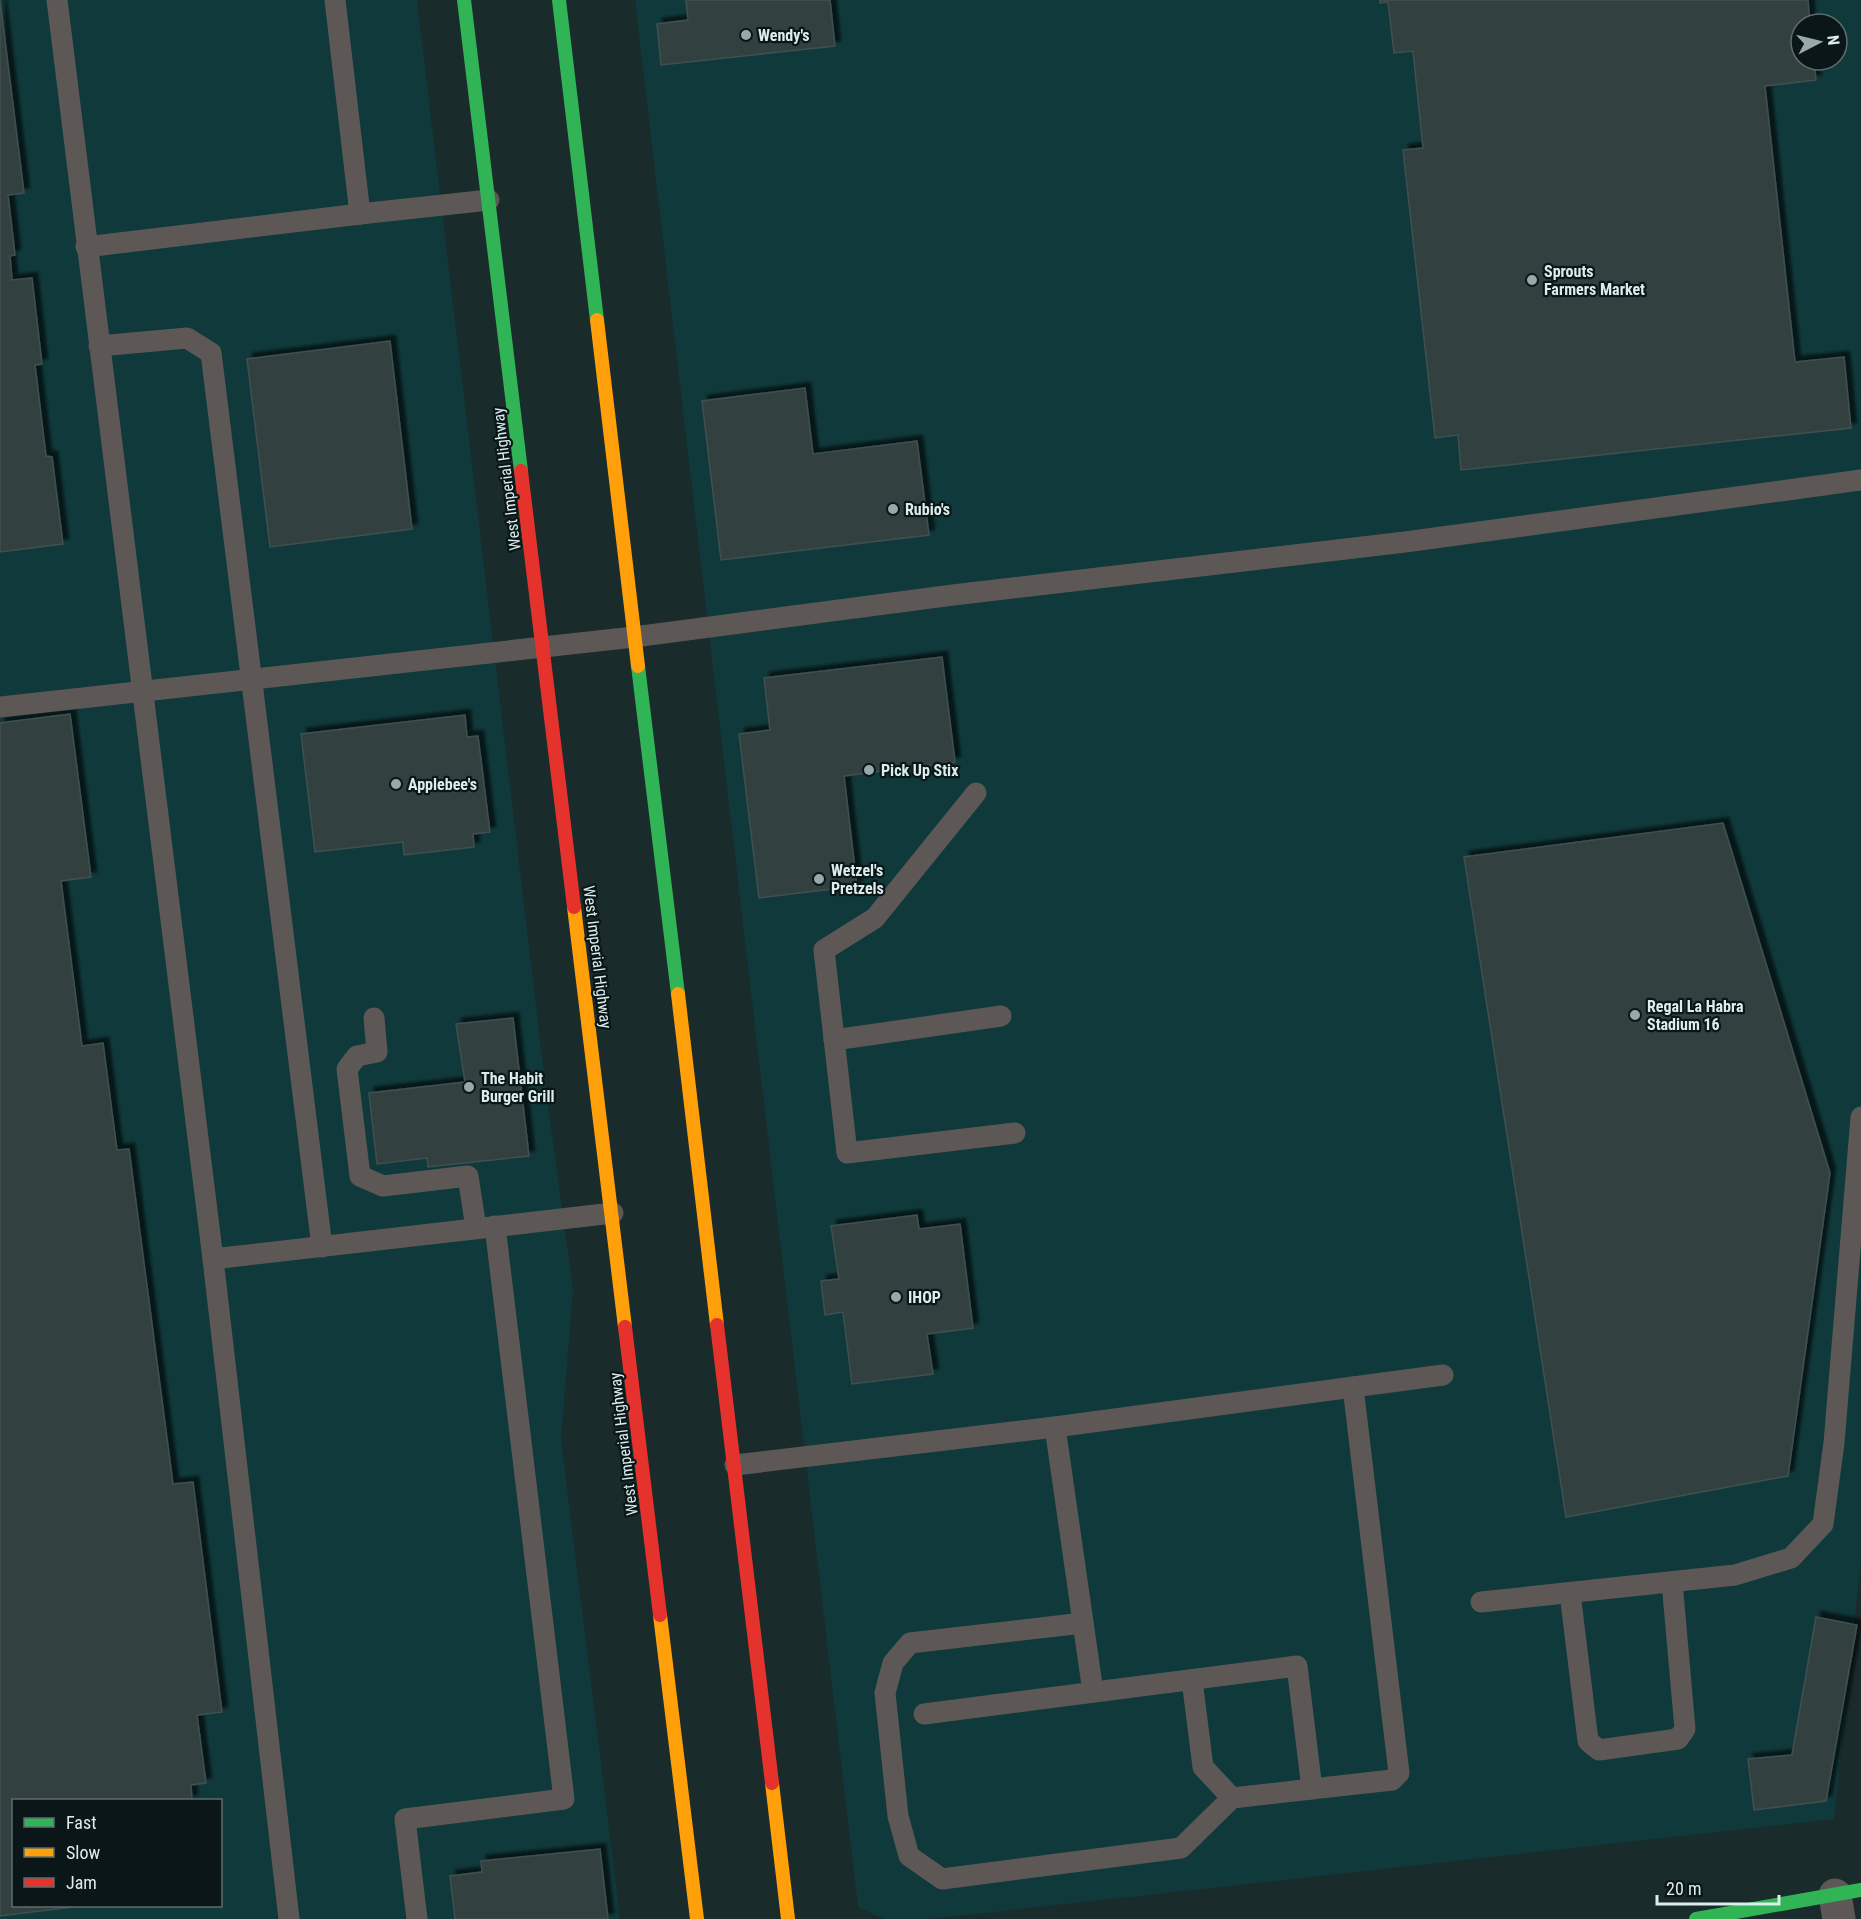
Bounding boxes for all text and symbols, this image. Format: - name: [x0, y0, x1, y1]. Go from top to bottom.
- north arrow: [1789, 12, 1849, 72]
- place label: Wendy's: [758, 26, 810, 45]
- marker: Wendy's: [739, 28, 753, 42]
- text: N: [1823, 34, 1843, 46]
- place label: Sprouts Farmers Market: [1544, 262, 1645, 299]
- marker: Sprouts Farmers Market: [1525, 273, 1539, 287]
- street label: West Imperial Highway: [488, 406, 525, 552]
- place label: Rubio's: [905, 500, 950, 519]
- marker: Rubio's: [886, 502, 900, 516]
- place label: Pick Up Stix: [881, 761, 959, 780]
- marker: Pick Up Stix: [862, 763, 876, 777]
- place label: Applebee's: [408, 775, 477, 794]
- marker: Applebee's: [389, 777, 403, 791]
- place label: Wetzel's Pretzels: [831, 861, 884, 898]
- marker: Wetzel's Pretzels: [812, 872, 826, 886]
- street label: West Imperial Highway: [579, 884, 616, 1030]
- place label: Regal La Habra Stadium 16: [1647, 997, 1744, 1034]
- marker: Regal La Habra Stadium 16: [1628, 1008, 1642, 1022]
- place label: The Habit Burger Grill: [481, 1069, 554, 1106]
- marker: The Habit Burger Grill: [462, 1080, 476, 1094]
- place label: IHOP: [908, 1288, 941, 1307]
- marker: IHOP: [889, 1290, 903, 1304]
- street label: West Imperial Highway: [605, 1371, 642, 1517]
- legend: [12, 1799, 222, 1907]
- text: Fast: [66, 1812, 97, 1833]
- text: Slow: [66, 1842, 101, 1863]
- scale bar: [1657, 1868, 1778, 1906]
- text: Jam: [66, 1872, 97, 1893]
- text: 20 m: [1666, 1878, 1701, 1899]

